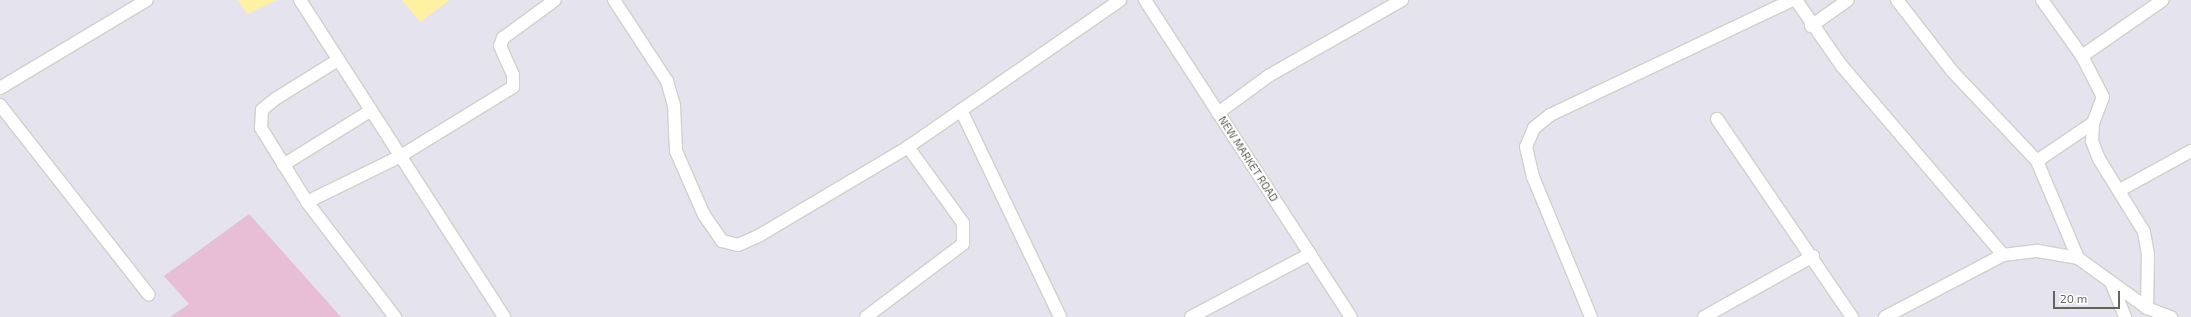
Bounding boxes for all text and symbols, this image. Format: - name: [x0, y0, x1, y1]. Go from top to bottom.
- street label: NEW MARKET ROAD: [1215, 114, 1281, 204]
- scale bar: [2055, 283, 2122, 309]
- text: 20 m: [2060, 291, 2087, 305]

